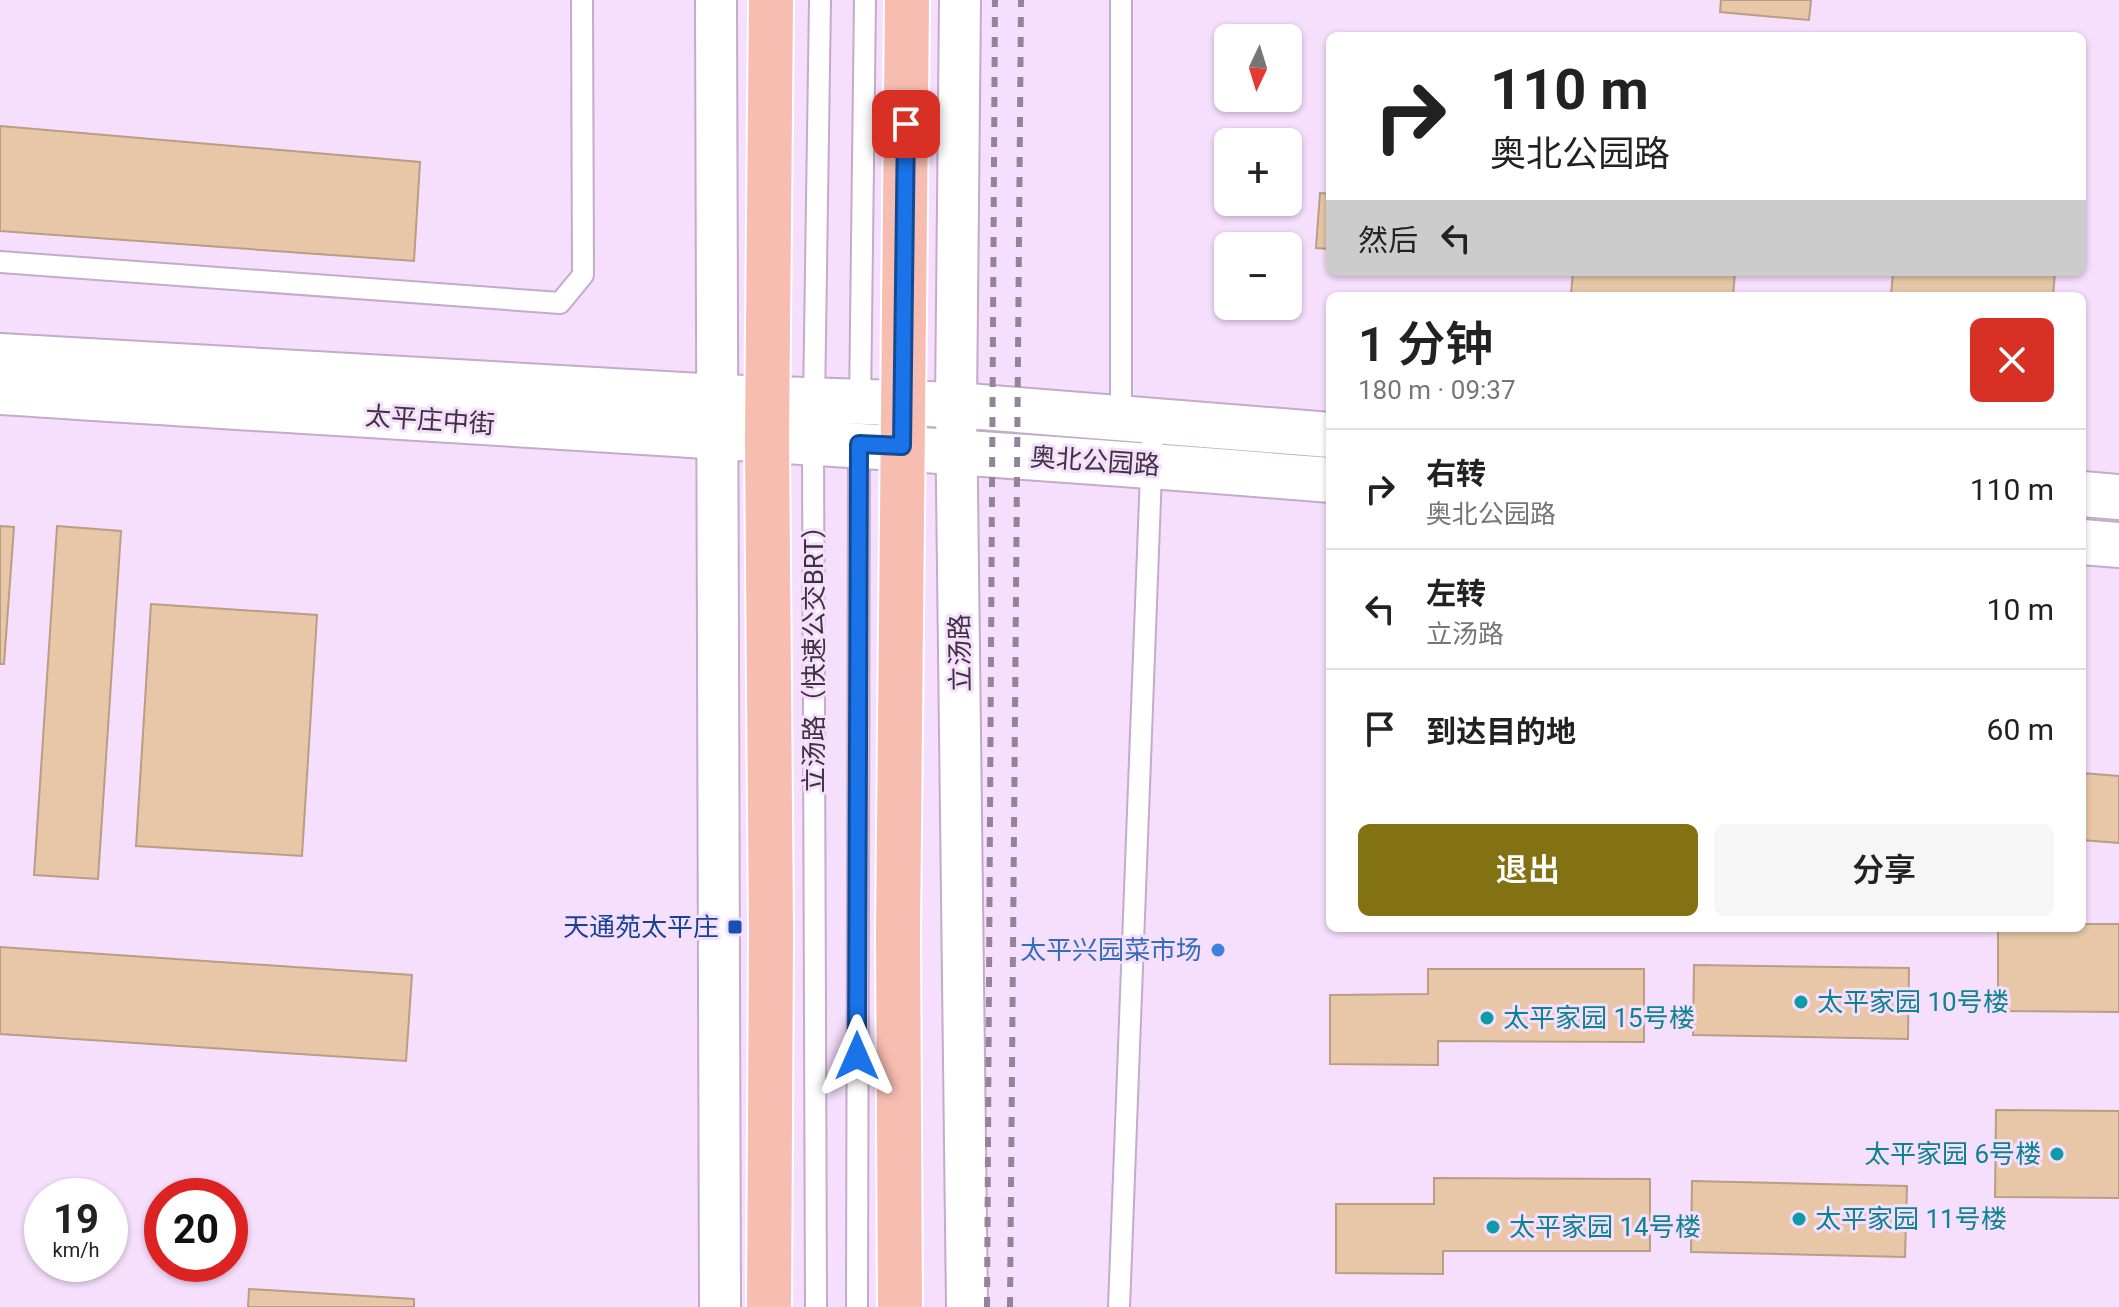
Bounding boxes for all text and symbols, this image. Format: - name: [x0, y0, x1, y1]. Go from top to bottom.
- north arrow: [1214, 24, 1302, 112]
- map controls: [1214, 24, 1302, 320]
- text: 110 m: [1490, 57, 1649, 123]
- icon: right: [1358, 64, 1462, 168]
- pin: [872, 90, 940, 158]
- icon: arrive: [884, 102, 928, 146]
- button: +: [1214, 128, 1302, 216]
- text: 奥北公园路: [1490, 133, 1670, 175]
- icon: left: [1434, 216, 1478, 260]
- text: 然后: [1358, 223, 1418, 258]
- button: −: [1214, 232, 1302, 320]
- text: 1 分钟: [1358, 316, 1493, 373]
- button: close: [1970, 318, 2054, 402]
- text: 180 m · 09:37: [1358, 375, 1516, 405]
- street label: 太平庄中街: [364, 401, 496, 439]
- street label: 奥北公园路: [1029, 442, 1161, 480]
- text: 右转: [1426, 456, 1486, 491]
- icon: right: [1358, 467, 1402, 511]
- text: 110 m: [1970, 472, 2054, 507]
- text: 奥北公园路: [1426, 499, 1556, 529]
- street label: 立汤路（快速公交BRT）: [799, 513, 829, 793]
- text: 左转: [1426, 576, 1486, 611]
- icon: left: [1358, 587, 1402, 631]
- text: 10 m: [1987, 592, 2054, 627]
- street label: 立汤路: [944, 614, 976, 692]
- text: 立汤路: [1426, 619, 1504, 649]
- icon: arrive: [1358, 707, 1402, 751]
- text: 60 m: [1987, 712, 2054, 747]
- text: 到达目的地: [1426, 714, 1576, 749]
- button: 退出: [1358, 824, 1698, 916]
- button: 分享: [1714, 824, 2054, 916]
- place label: 天通苑太平庄: [563, 912, 719, 942]
- marker: 天通苑太平庄: [726, 918, 744, 936]
- place label: 太平兴园菜市场: [1020, 935, 1202, 965]
- marker: 太平兴园菜市场: [1209, 941, 1227, 959]
- place label: 太平家园 10号楼: [1817, 987, 2009, 1017]
- marker: 太平家园 10号楼: [1792, 993, 1810, 1011]
- place label: 太平家园 15号楼: [1503, 1003, 1695, 1033]
- marker: 太平家园 15号楼: [1478, 1009, 1496, 1027]
- position arrow: [815, 1014, 899, 1098]
- place label: 太平家园 6号楼: [1864, 1139, 2041, 1169]
- marker: 太平家园 6号楼: [2048, 1145, 2066, 1163]
- speed limit sign: 20: [144, 1178, 248, 1282]
- text: 19: [53, 1196, 99, 1243]
- place label: 太平家园 11号楼: [1815, 1204, 2007, 1234]
- marker: 太平家园 11号楼: [1790, 1210, 1808, 1228]
- place label: 太平家园 14号楼: [1509, 1212, 1701, 1242]
- marker: 太平家园 14号楼: [1484, 1218, 1502, 1236]
- text: km/h: [53, 1238, 99, 1262]

